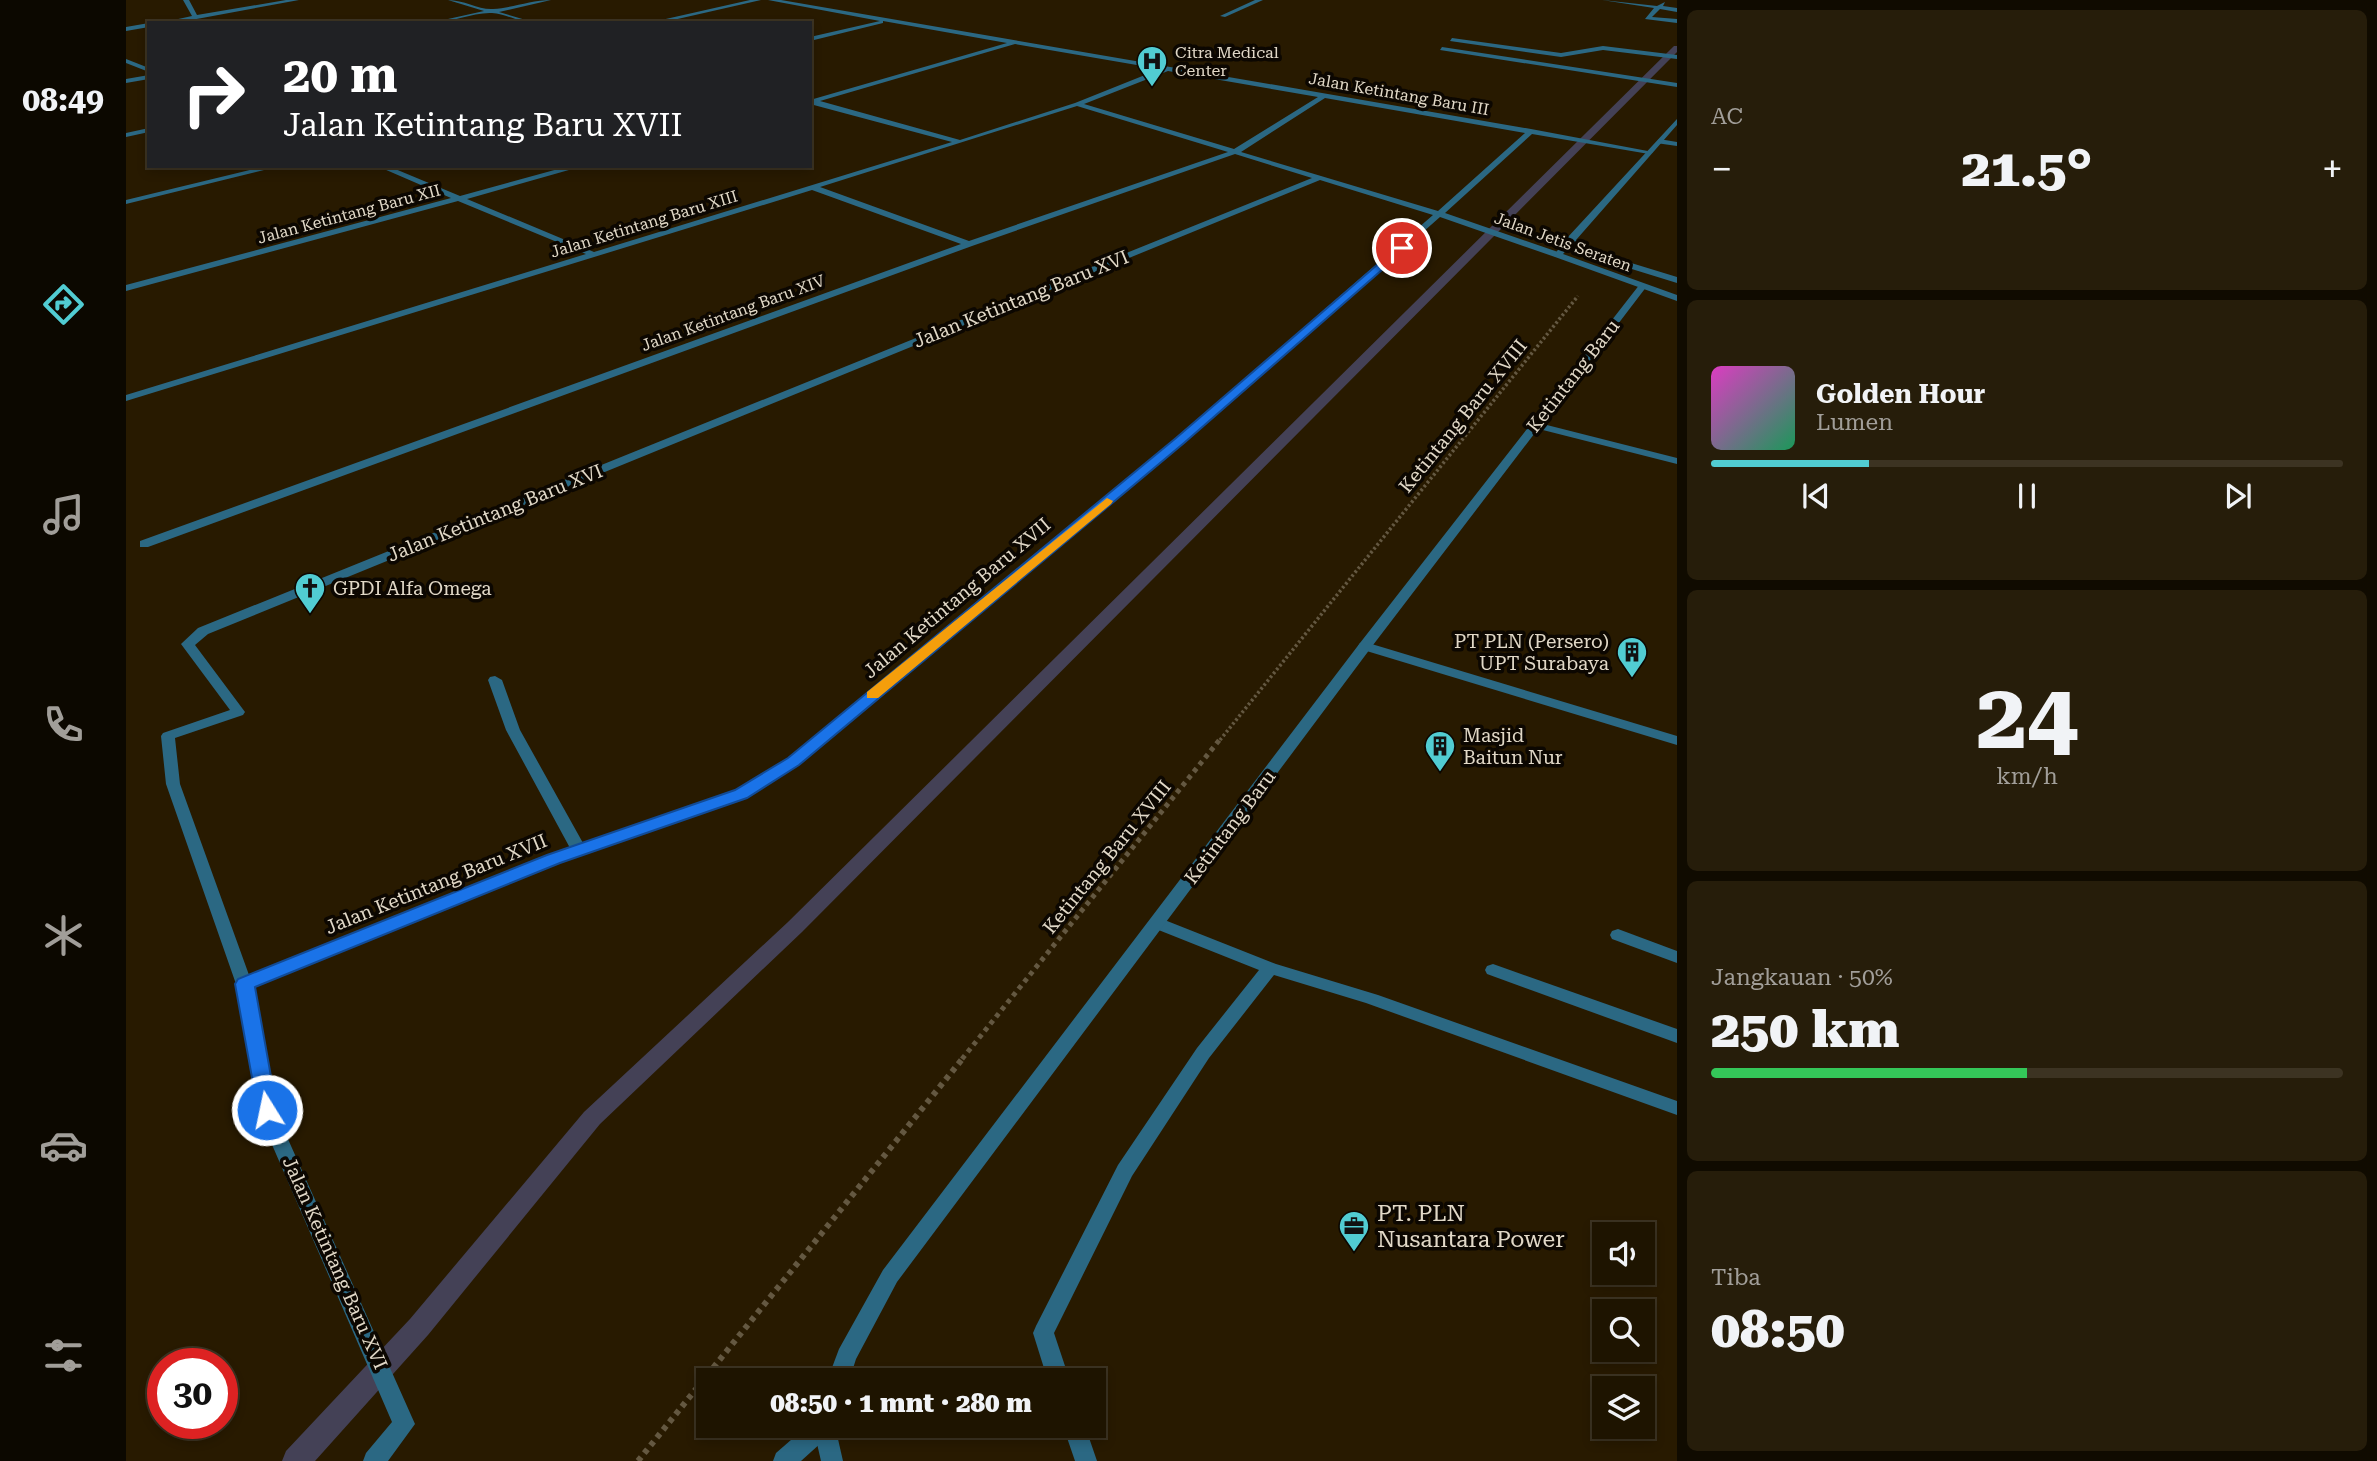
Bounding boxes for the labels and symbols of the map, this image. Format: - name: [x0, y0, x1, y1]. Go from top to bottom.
- place label: Citra Medical Center: [1175, 43, 1279, 80]
- hospital icon: Citra Medical Center: [1135, 44, 1169, 88]
- street label: Jalan Ketintang Baru III: [1307, 69, 1491, 119]
- street label: Jalan Ketintang Baru XII: [255, 180, 443, 248]
- street label: Jalan Ketintang Baru XIII: [548, 186, 740, 262]
- street label: Jalan Jetis Seraten: [1492, 208, 1634, 276]
- pin: [1372, 218, 1432, 278]
- street label: Jalan Ketintang Baru XVI: [910, 245, 1132, 353]
- street label: Jalan Ketintang Baru XIV: [639, 271, 828, 355]
- street label: Ketintang Baru: [1522, 315, 1624, 437]
- street label: Ketintang Baru XVIII: [1394, 335, 1532, 497]
- street label: Jalan Ketintang Baru XVI: [384, 459, 606, 567]
- street label: Jalan Ketintang Baru XVII: [859, 513, 1055, 683]
- church icon: GPDI Alfa Omega: [293, 571, 327, 615]
- place label: GPDI Alfa Omega: [333, 577, 492, 600]
- place label: PT PLN (Persero) UPT Surabaya: [1454, 630, 1610, 675]
- building icon: PT PLN (Persero) UPT Surabaya: [1615, 635, 1649, 679]
- place label: Masjid Baitun Nur: [1463, 724, 1563, 769]
- building icon: Masjid Baitun Nur: [1423, 729, 1457, 773]
- street label: Ketintang Baru: [1180, 765, 1280, 889]
- street label: Ketintang Baru XVIII: [1038, 776, 1176, 938]
- street label: Jalan Ketintang Baru XVII: [322, 829, 550, 939]
- position arrow: [230, 1073, 304, 1147]
- street label: Jalan Ketintang Baru XVI: [278, 1153, 392, 1373]
- place label: PT. PLN Nusantara Power: [1377, 1200, 1565, 1253]
- office icon: PT. PLN Nusantara Power: [1337, 1209, 1371, 1253]
- speed limit sign: 30: [147, 1348, 238, 1439]

